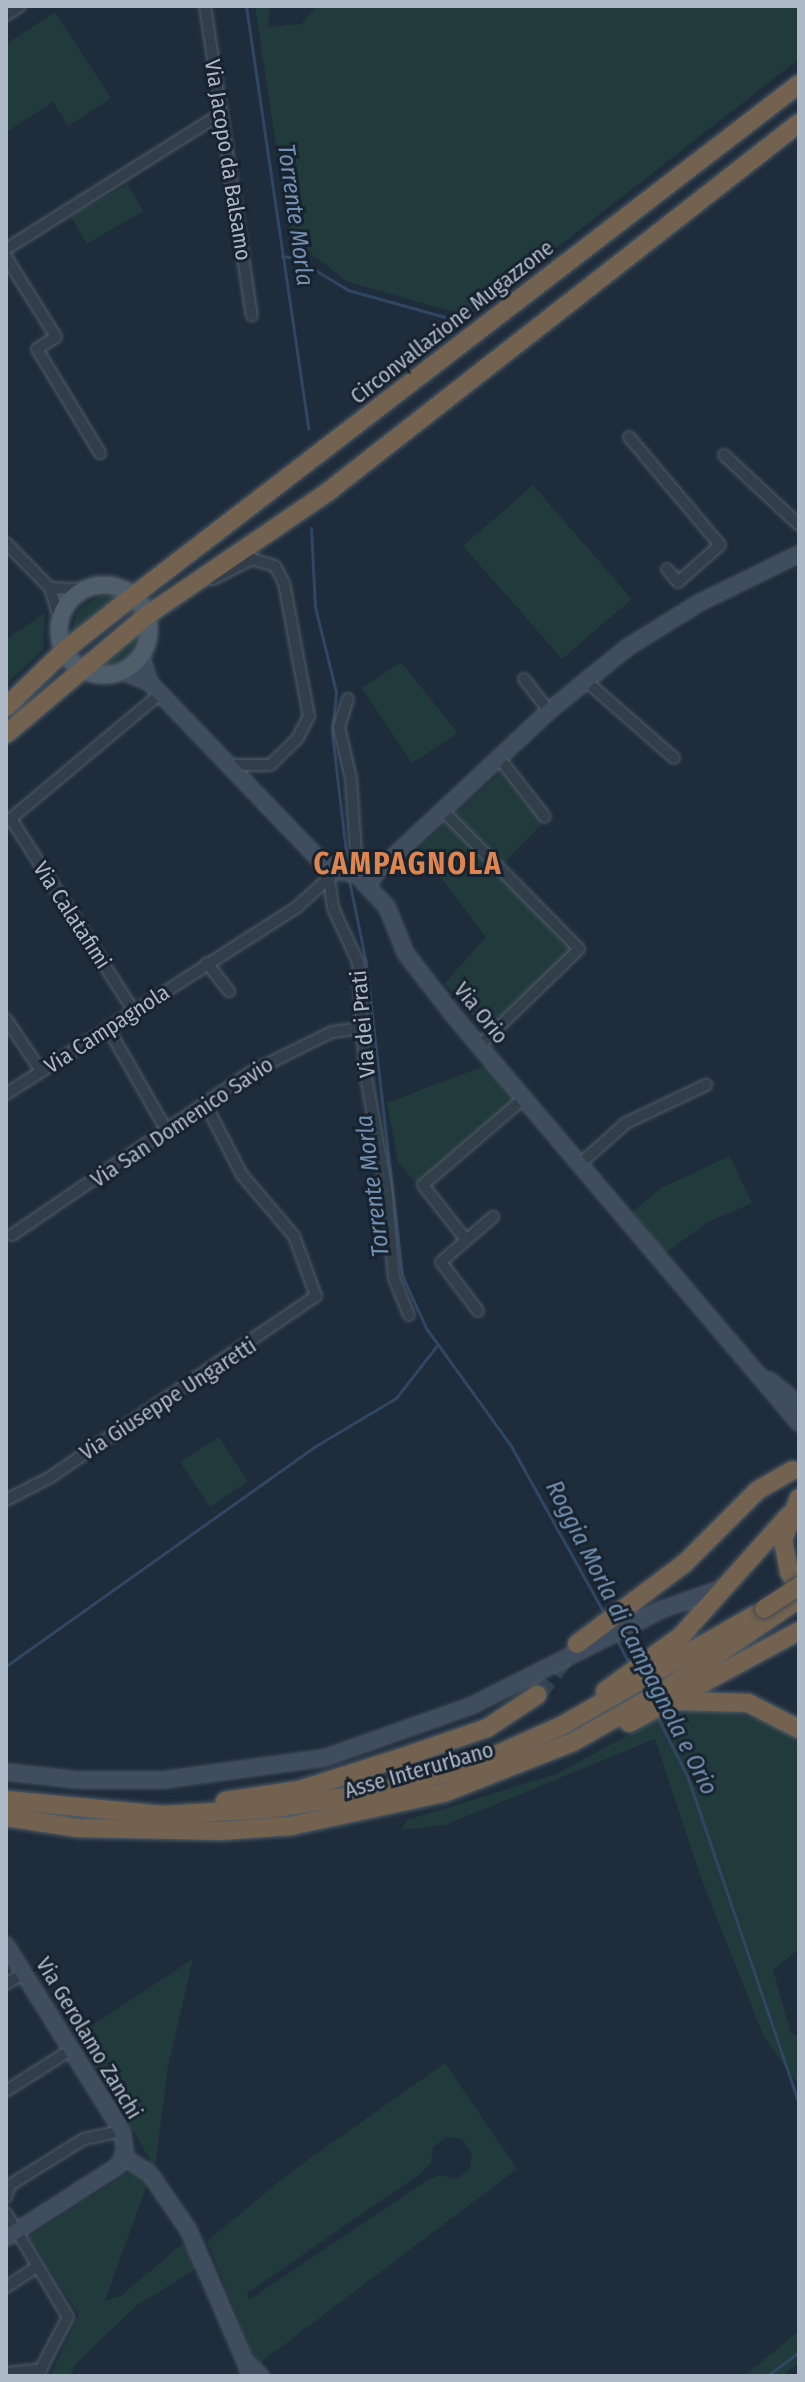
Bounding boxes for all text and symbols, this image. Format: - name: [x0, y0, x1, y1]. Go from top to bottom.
- street label: Via Jacopo da Balsamo: [199, 58, 257, 262]
- water label: Torrente Morla: [271, 142, 319, 288]
- street label: Circonvallazione Mugazzone: [345, 234, 559, 410]
- district label: CAMPAGNOLA: [314, 846, 502, 882]
- street label: Via Calatafimi: [28, 856, 116, 974]
- street label: Via dei Prati: [345, 969, 381, 1079]
- street label: Via Orio: [448, 977, 514, 1049]
- street label: Via Campagnola: [40, 979, 174, 1079]
- street label: Via San Domenico Savio: [86, 1051, 278, 1193]
- water label: Torrente Morla: [350, 1113, 396, 1259]
- street label: Via Giuseppe Ungaretti: [75, 1332, 261, 1466]
- water label: Roggia Morla di Campagnola e Orio: [539, 1476, 723, 1800]
- street label: Asse Interurbano: [342, 1736, 496, 1804]
- street label: Via Gerolamo Zanchi: [30, 1952, 148, 2124]

